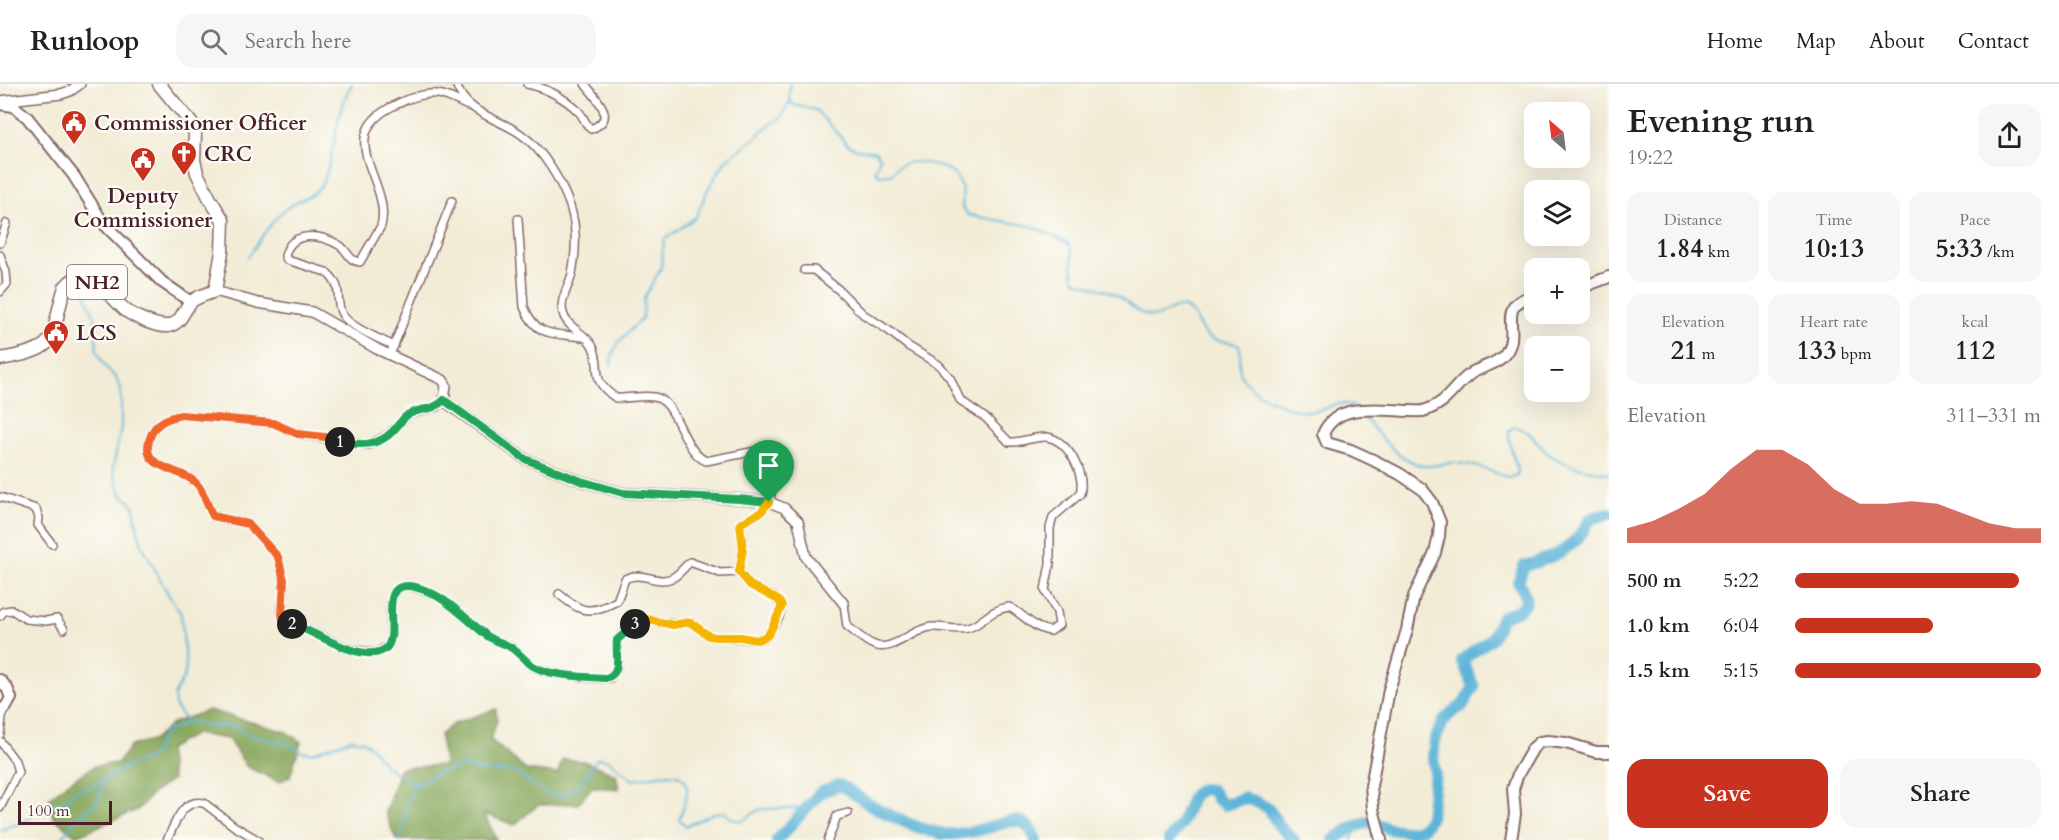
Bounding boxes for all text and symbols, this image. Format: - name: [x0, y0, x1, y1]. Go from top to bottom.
- search box: [176, 14, 596, 68]
- text: Runloop: [30, 22, 140, 60]
- icon: search: [197, 25, 230, 58]
- text: Search here: [245, 26, 351, 56]
- text: Home: [1707, 27, 1763, 56]
- text: Map: [1796, 27, 1836, 56]
- text: About: [1869, 27, 1925, 56]
- text: Contact: [1958, 27, 2029, 56]
- text: Evening run: [1627, 99, 1815, 144]
- north arrow: [1524, 102, 1590, 168]
- map controls: [1524, 102, 1590, 402]
- button: share: [1978, 104, 2041, 167]
- public building icon: Commissioner Officer: [59, 108, 89, 146]
- place label: Commissioner Officer: [94, 109, 307, 138]
- church icon: CRC: [169, 139, 199, 177]
- place label: CRC: [204, 140, 252, 169]
- text: 19:22: [1627, 144, 1673, 171]
- public building icon: Deputy Commissioner: [128, 145, 158, 183]
- button: layers: [1524, 180, 1590, 246]
- place label: Deputy Commissioner: [74, 182, 213, 235]
- text: Distance: [1664, 209, 1722, 231]
- text: Time: [1815, 209, 1853, 231]
- text: Pace: [1960, 209, 1990, 231]
- text: 1.84: [1656, 231, 1704, 266]
- text: 10:13: [1804, 231, 1864, 266]
- text: 5:33: [1935, 231, 1983, 266]
- text: km: [1704, 241, 1730, 263]
- text: /km: [1983, 241, 2015, 263]
- button: +: [1524, 258, 1590, 324]
- road number: NH2: [67, 265, 127, 299]
- text: Elevation: [1661, 311, 1725, 333]
- text: Heart rate: [1800, 311, 1868, 333]
- text: kcal: [1962, 311, 1988, 333]
- public building icon: LCS: [41, 318, 71, 356]
- place label: LCS: [76, 319, 117, 348]
- text: 21: [1671, 333, 1697, 368]
- text: 133: [1797, 333, 1837, 368]
- text: 112: [1955, 333, 1995, 368]
- button: −: [1524, 336, 1590, 402]
- text: m: [1697, 343, 1715, 365]
- text: bpm: [1837, 343, 1871, 365]
- text: Elevation: [1627, 402, 1706, 429]
- text: 311–331 m: [1946, 402, 2041, 429]
- pin: 1: [325, 427, 355, 457]
- text: 1: [336, 431, 344, 453]
- pin: [743, 440, 794, 502]
- icon: arrive: [752, 449, 785, 482]
- text: 500 m: [1627, 567, 1682, 594]
- text: 5:22: [1723, 567, 1759, 594]
- pin: 2: [277, 609, 307, 639]
- pin: 3: [620, 609, 650, 639]
- text: 1.0 km: [1627, 612, 1690, 639]
- text: 6:04: [1723, 612, 1759, 639]
- text: 2: [288, 613, 296, 635]
- text: 3: [631, 613, 639, 635]
- text: 1.5 km: [1627, 657, 1690, 684]
- text: 5:15: [1723, 657, 1759, 684]
- button: Save: [1627, 759, 1828, 828]
- button: Share: [1840, 759, 2041, 828]
- scale bar: [18, 798, 112, 826]
- text: 100 m: [27, 800, 69, 822]

